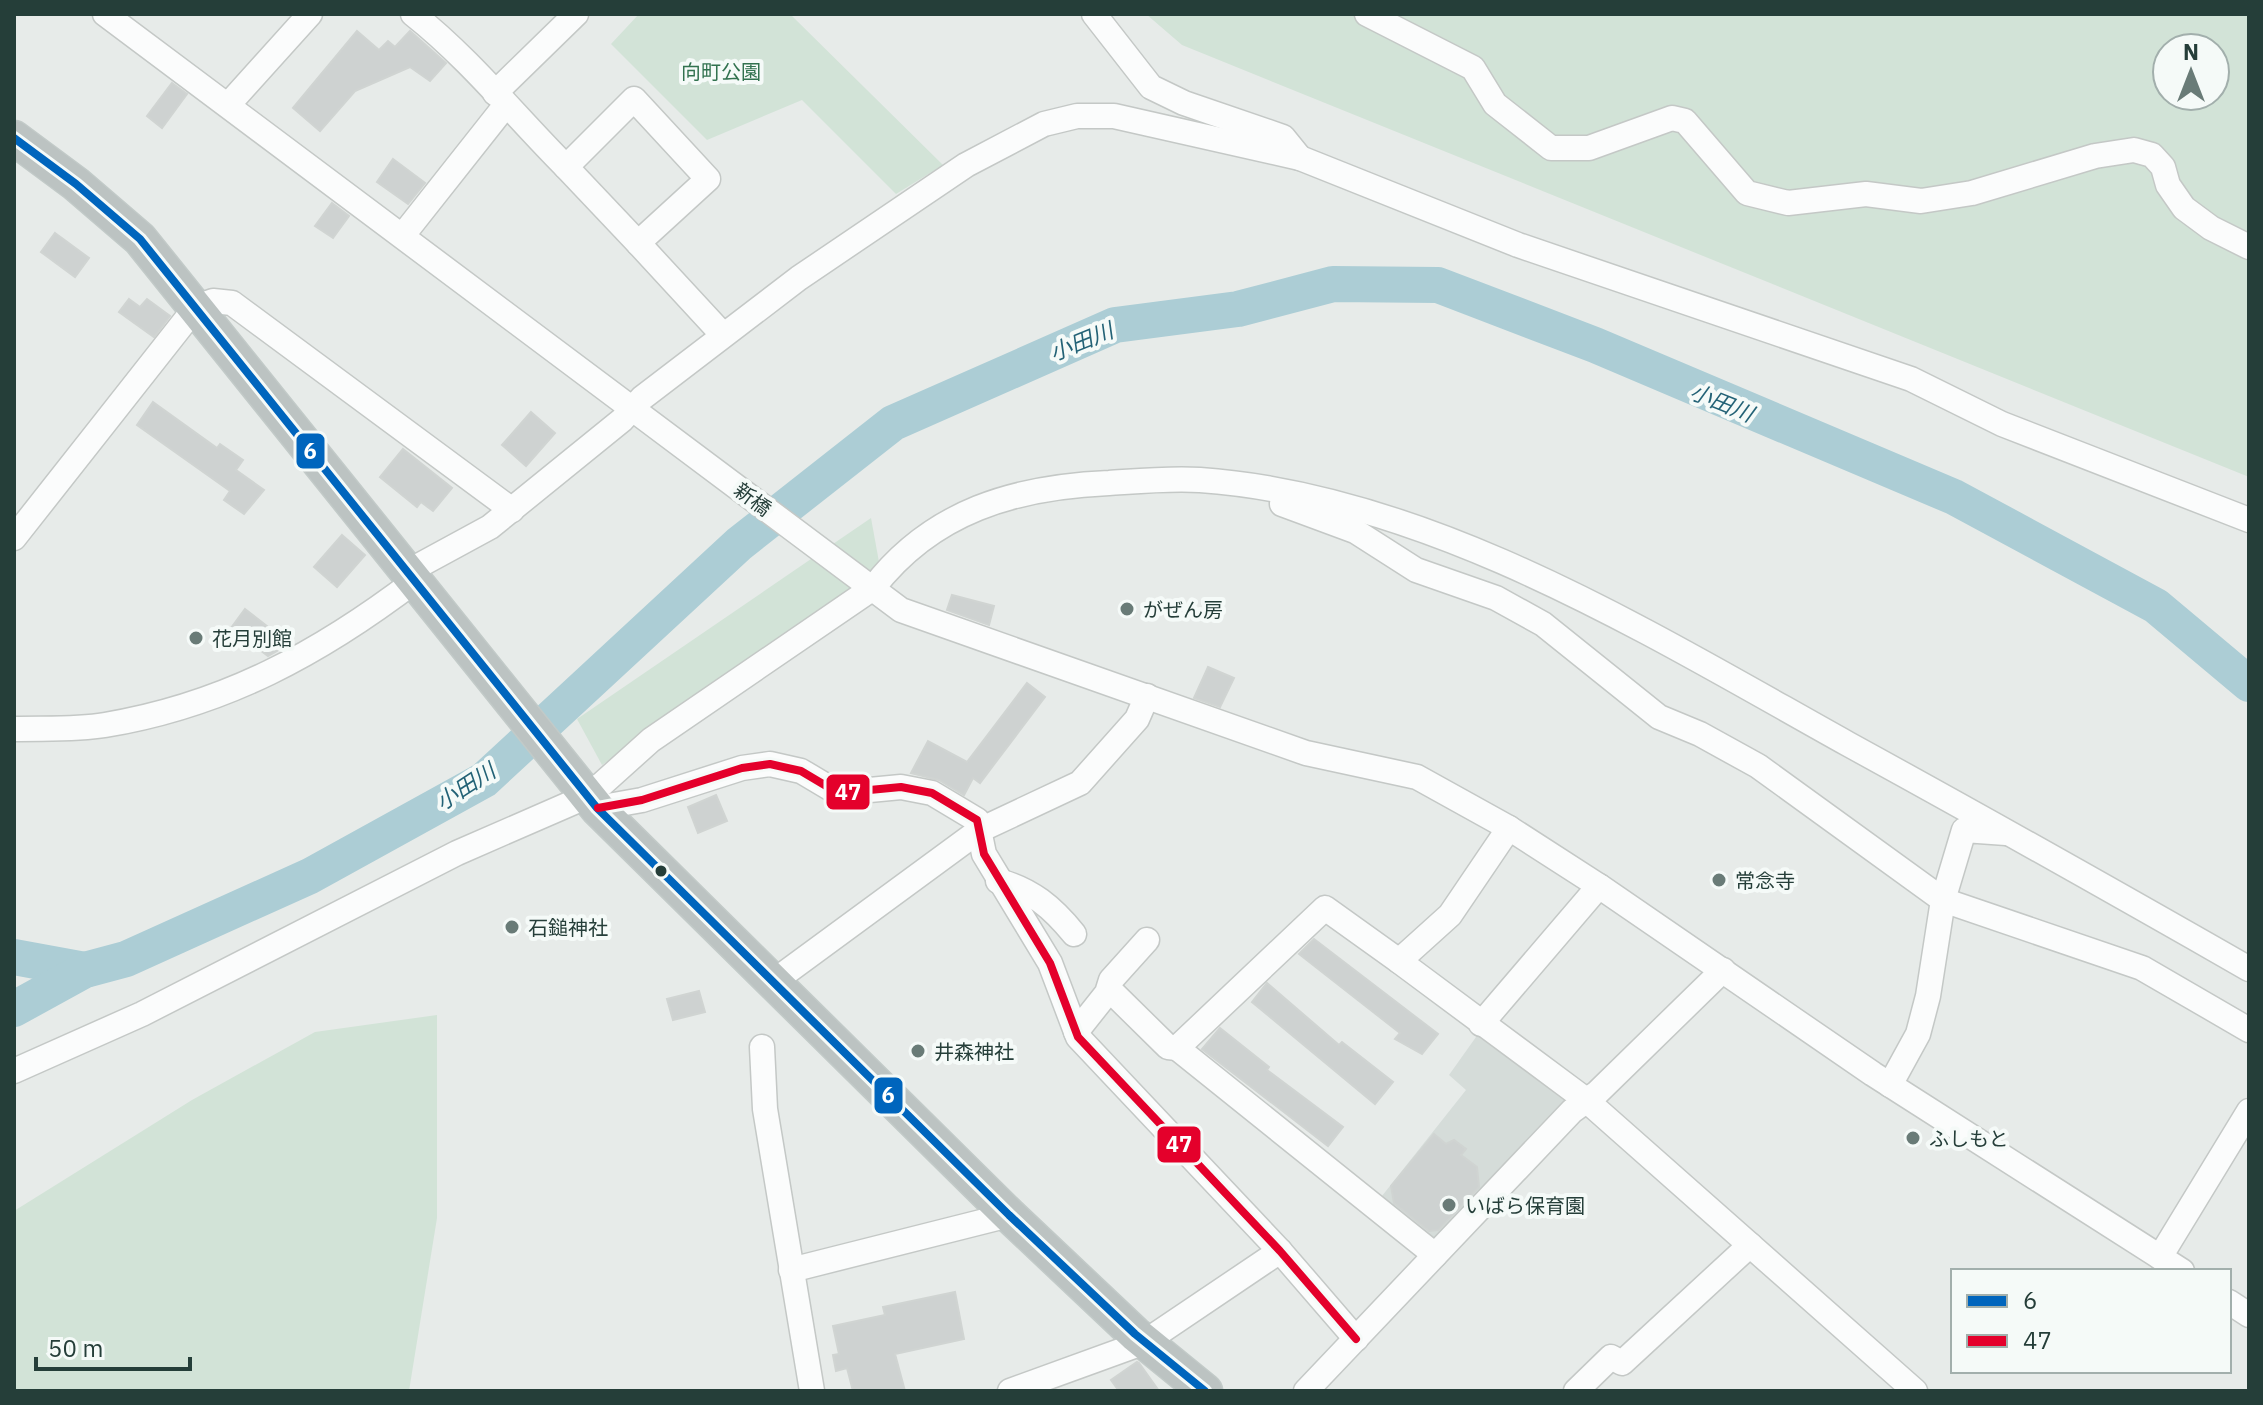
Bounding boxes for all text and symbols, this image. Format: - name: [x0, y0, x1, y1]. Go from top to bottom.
- north arrow: [2151, 32, 2231, 112]
- text: N: [2183, 37, 2199, 66]
- park label: 向町公園: [681, 58, 761, 85]
- water label: 小田川: [1045, 314, 1119, 367]
- water label: 小田川: [1686, 376, 1760, 429]
- line badge: 6: [295, 432, 326, 470]
- text: 6: [303, 436, 317, 465]
- street label: 新橋: [729, 476, 777, 522]
- place label: がぜん房: [1143, 596, 1223, 623]
- marker: がぜん房: [1118, 600, 1136, 618]
- place label: 花月別館: [212, 625, 292, 652]
- marker: 花月別館: [187, 629, 205, 647]
- water label: 小田川: [429, 755, 502, 816]
- line badge: 47: [825, 773, 871, 811]
- text: 47: [835, 777, 861, 806]
- unlabelled marker: [653, 863, 669, 879]
- place label: 常念寺: [1735, 867, 1795, 894]
- marker: 常念寺: [1710, 871, 1728, 889]
- place label: 石鎚神社: [528, 914, 608, 941]
- marker: 石鎚神社: [503, 918, 521, 936]
- place label: 井森神社: [934, 1038, 1014, 1065]
- marker: 井森神社: [909, 1042, 927, 1060]
- line badge: 6: [873, 1076, 904, 1115]
- text: 6: [881, 1080, 895, 1109]
- line badge: 47: [1156, 1125, 1202, 1164]
- place label: ふしもと: [1929, 1125, 2009, 1152]
- text: 47: [1166, 1129, 1192, 1158]
- marker: ふしもと: [1904, 1129, 1922, 1147]
- place label: いばら保育園: [1465, 1192, 1585, 1219]
- marker: いばら保育園: [1440, 1196, 1458, 1214]
- legend: [1951, 1269, 2231, 1373]
- text: 6: [2023, 1284, 2037, 1316]
- scale bar: [36, 1321, 190, 1371]
- text: 47: [2023, 1324, 2052, 1356]
- text: 50 m: [48, 1332, 103, 1364]

